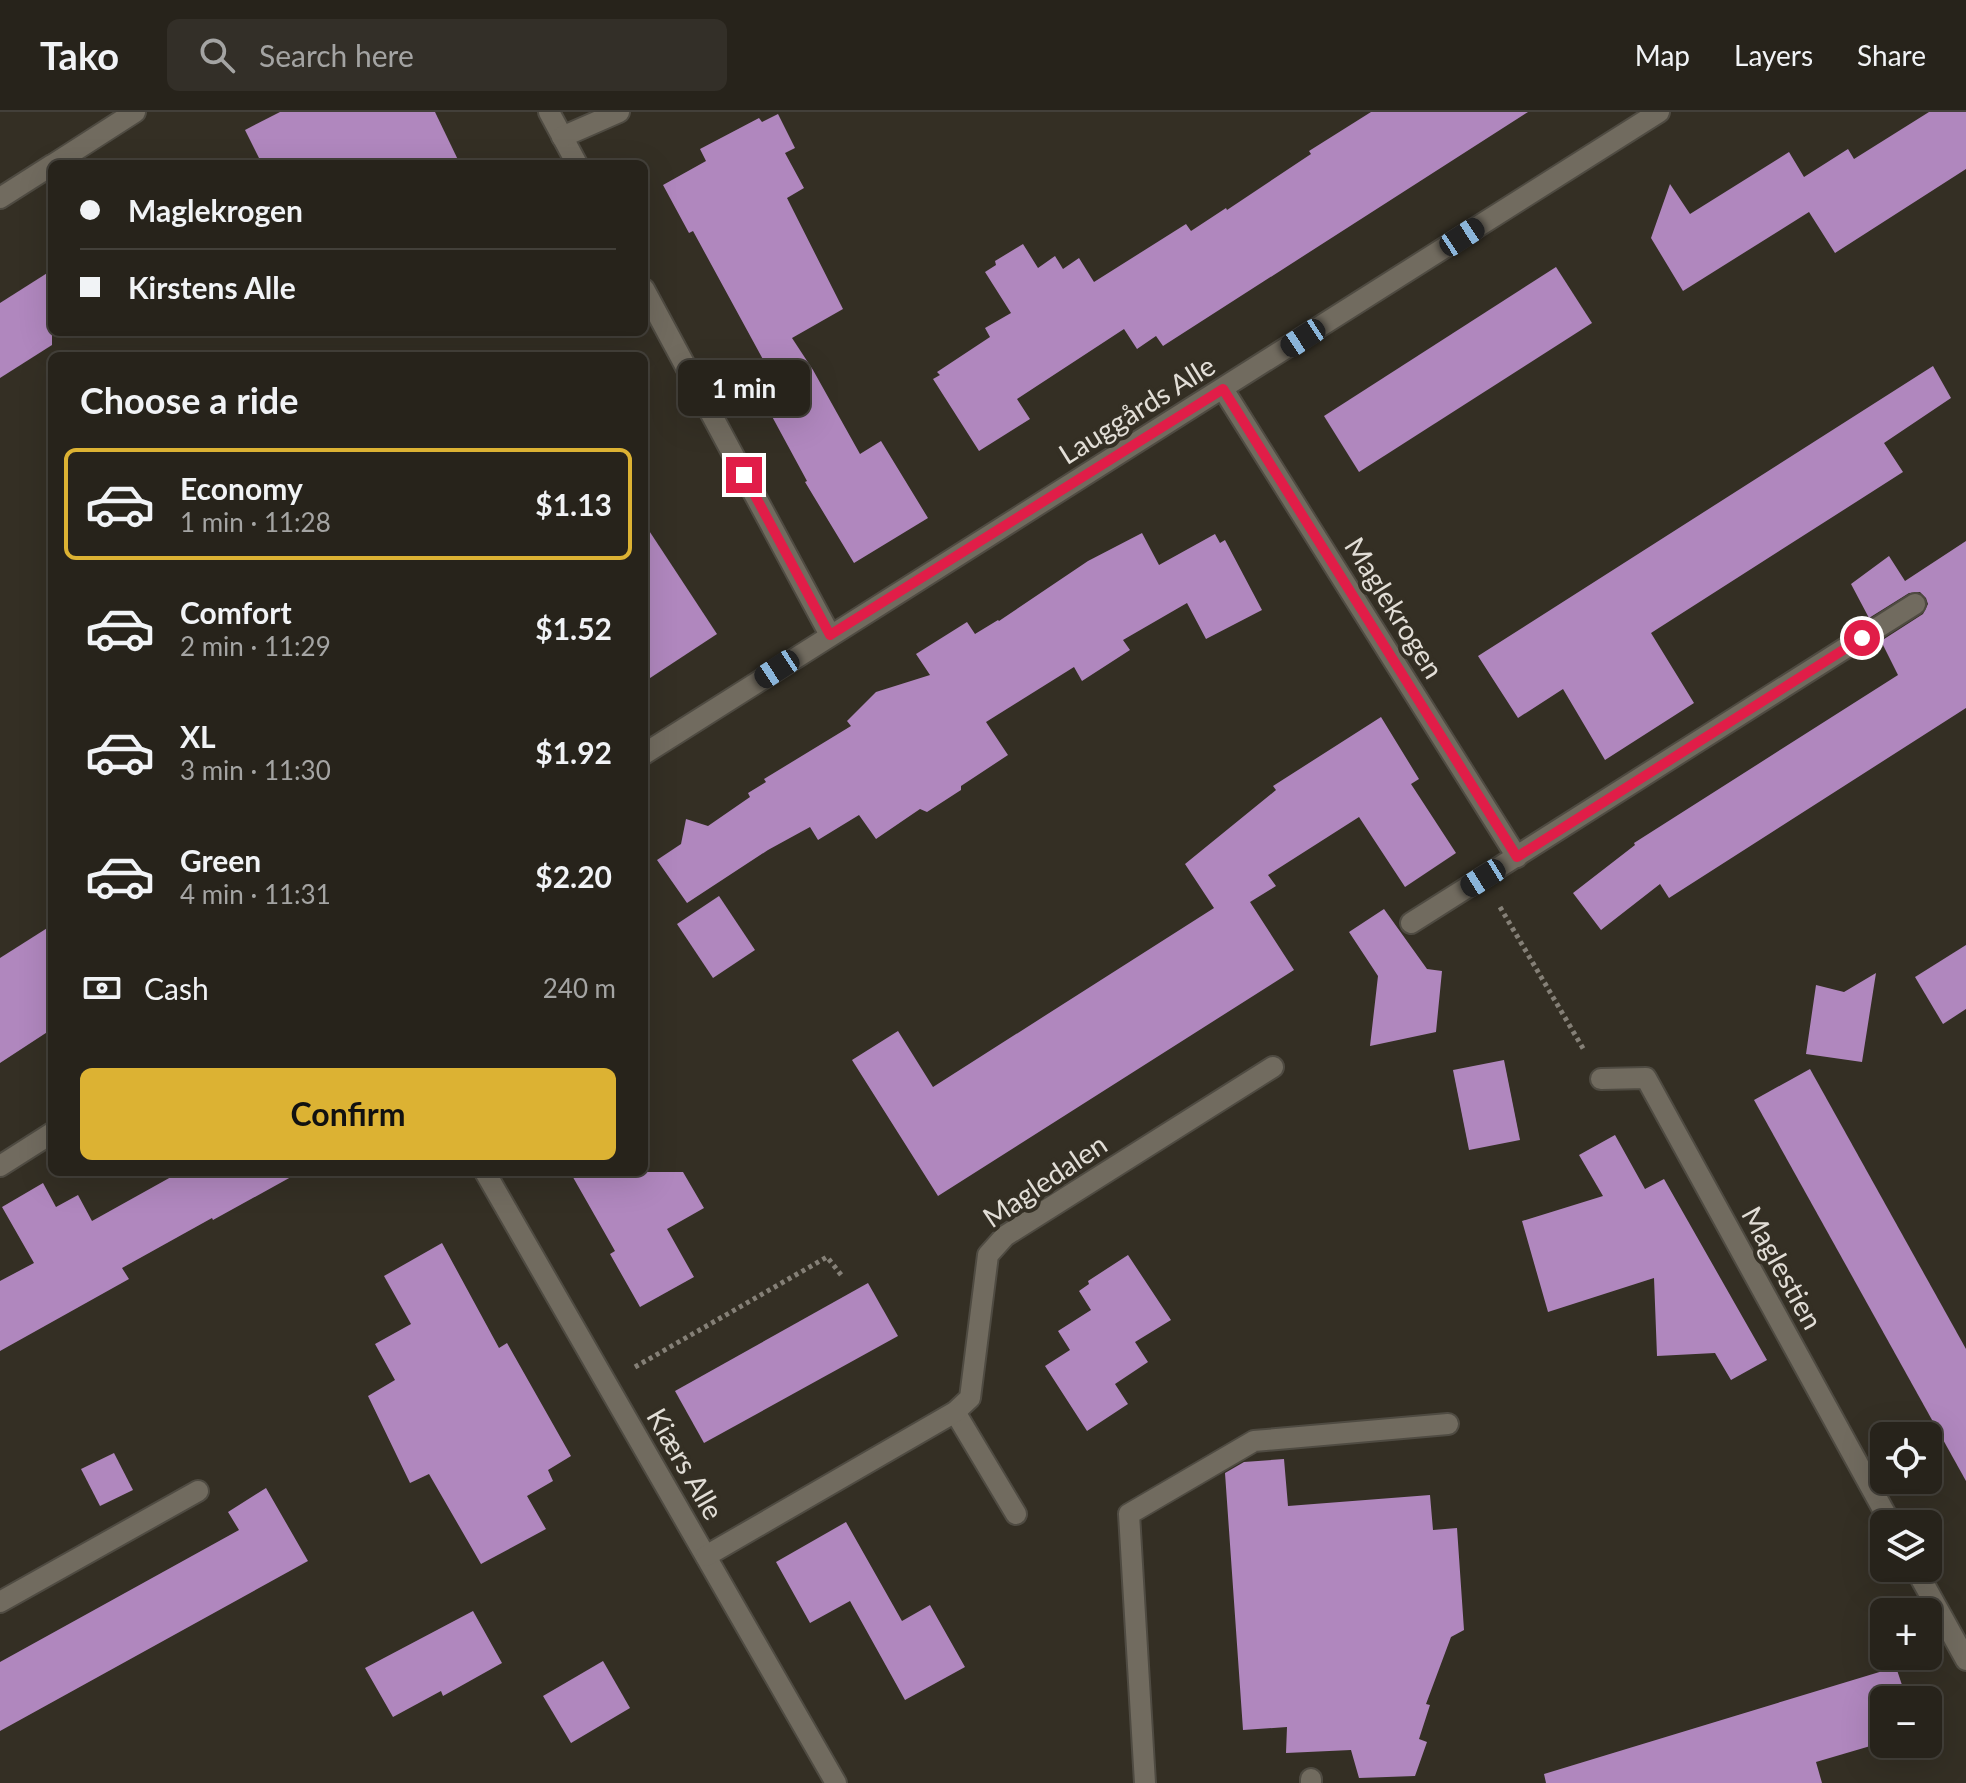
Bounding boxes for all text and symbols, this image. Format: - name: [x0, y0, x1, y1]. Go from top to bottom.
- search box: [167, 19, 727, 91]
- text: Tako: [40, 32, 119, 78]
- icon: search: [195, 33, 239, 77]
- text: Search here: [259, 37, 414, 73]
- text: Map: [1635, 38, 1690, 72]
- text: Layers: [1734, 38, 1813, 72]
- text: Share: [1857, 38, 1926, 72]
- text: Maglekrogen: [128, 192, 303, 228]
- car: [1435, 214, 1489, 260]
- text: Kirstens Alle: [128, 269, 296, 305]
- car: [1276, 315, 1330, 361]
- street label: Lauggårds Alle: [1052, 348, 1221, 471]
- callout: 1 min: [678, 359, 810, 415]
- text: 1 min: [712, 372, 776, 404]
- text: Choose a ride: [80, 378, 299, 422]
- route end: [726, 457, 762, 493]
- icon: car: [84, 468, 156, 540]
- text: Economy: [180, 470, 303, 506]
- text: $1.13: [535, 486, 612, 522]
- text: 1 min · 11:28: [180, 506, 331, 538]
- street label: Maglekrogen: [1338, 531, 1452, 684]
- icon: car: [84, 592, 156, 664]
- text: Comfort: [180, 594, 292, 630]
- text: $1.52: [535, 610, 612, 646]
- route start: [1844, 620, 1880, 656]
- text: 2 min · 11:29: [180, 630, 331, 662]
- car: [750, 646, 804, 692]
- icon: car: [84, 716, 156, 788]
- text: XL: [180, 718, 216, 754]
- text: $1.92: [535, 734, 612, 770]
- text: 3 min · 11:30: [180, 754, 331, 786]
- icon: car: [84, 840, 156, 912]
- text: Green: [180, 842, 261, 878]
- car: [1456, 855, 1510, 901]
- text: $2.20: [535, 858, 612, 894]
- text: 4 min · 11:31: [180, 878, 331, 910]
- icon: cash: [80, 966, 124, 1010]
- text: Cash: [144, 970, 209, 1006]
- text: 240 m: [543, 972, 616, 1004]
- button: Confirm: [80, 1068, 616, 1160]
- street label: Magledalen: [976, 1126, 1113, 1234]
- street label: Maglestien: [1735, 1200, 1831, 1335]
- street label: Kiærs Alle: [640, 1402, 731, 1525]
- map controls: [1870, 1422, 1942, 1758]
- button: locate: [1870, 1422, 1942, 1494]
- button: layers: [1870, 1510, 1942, 1582]
- button: +: [1870, 1598, 1942, 1670]
- button: −: [1870, 1686, 1942, 1758]

